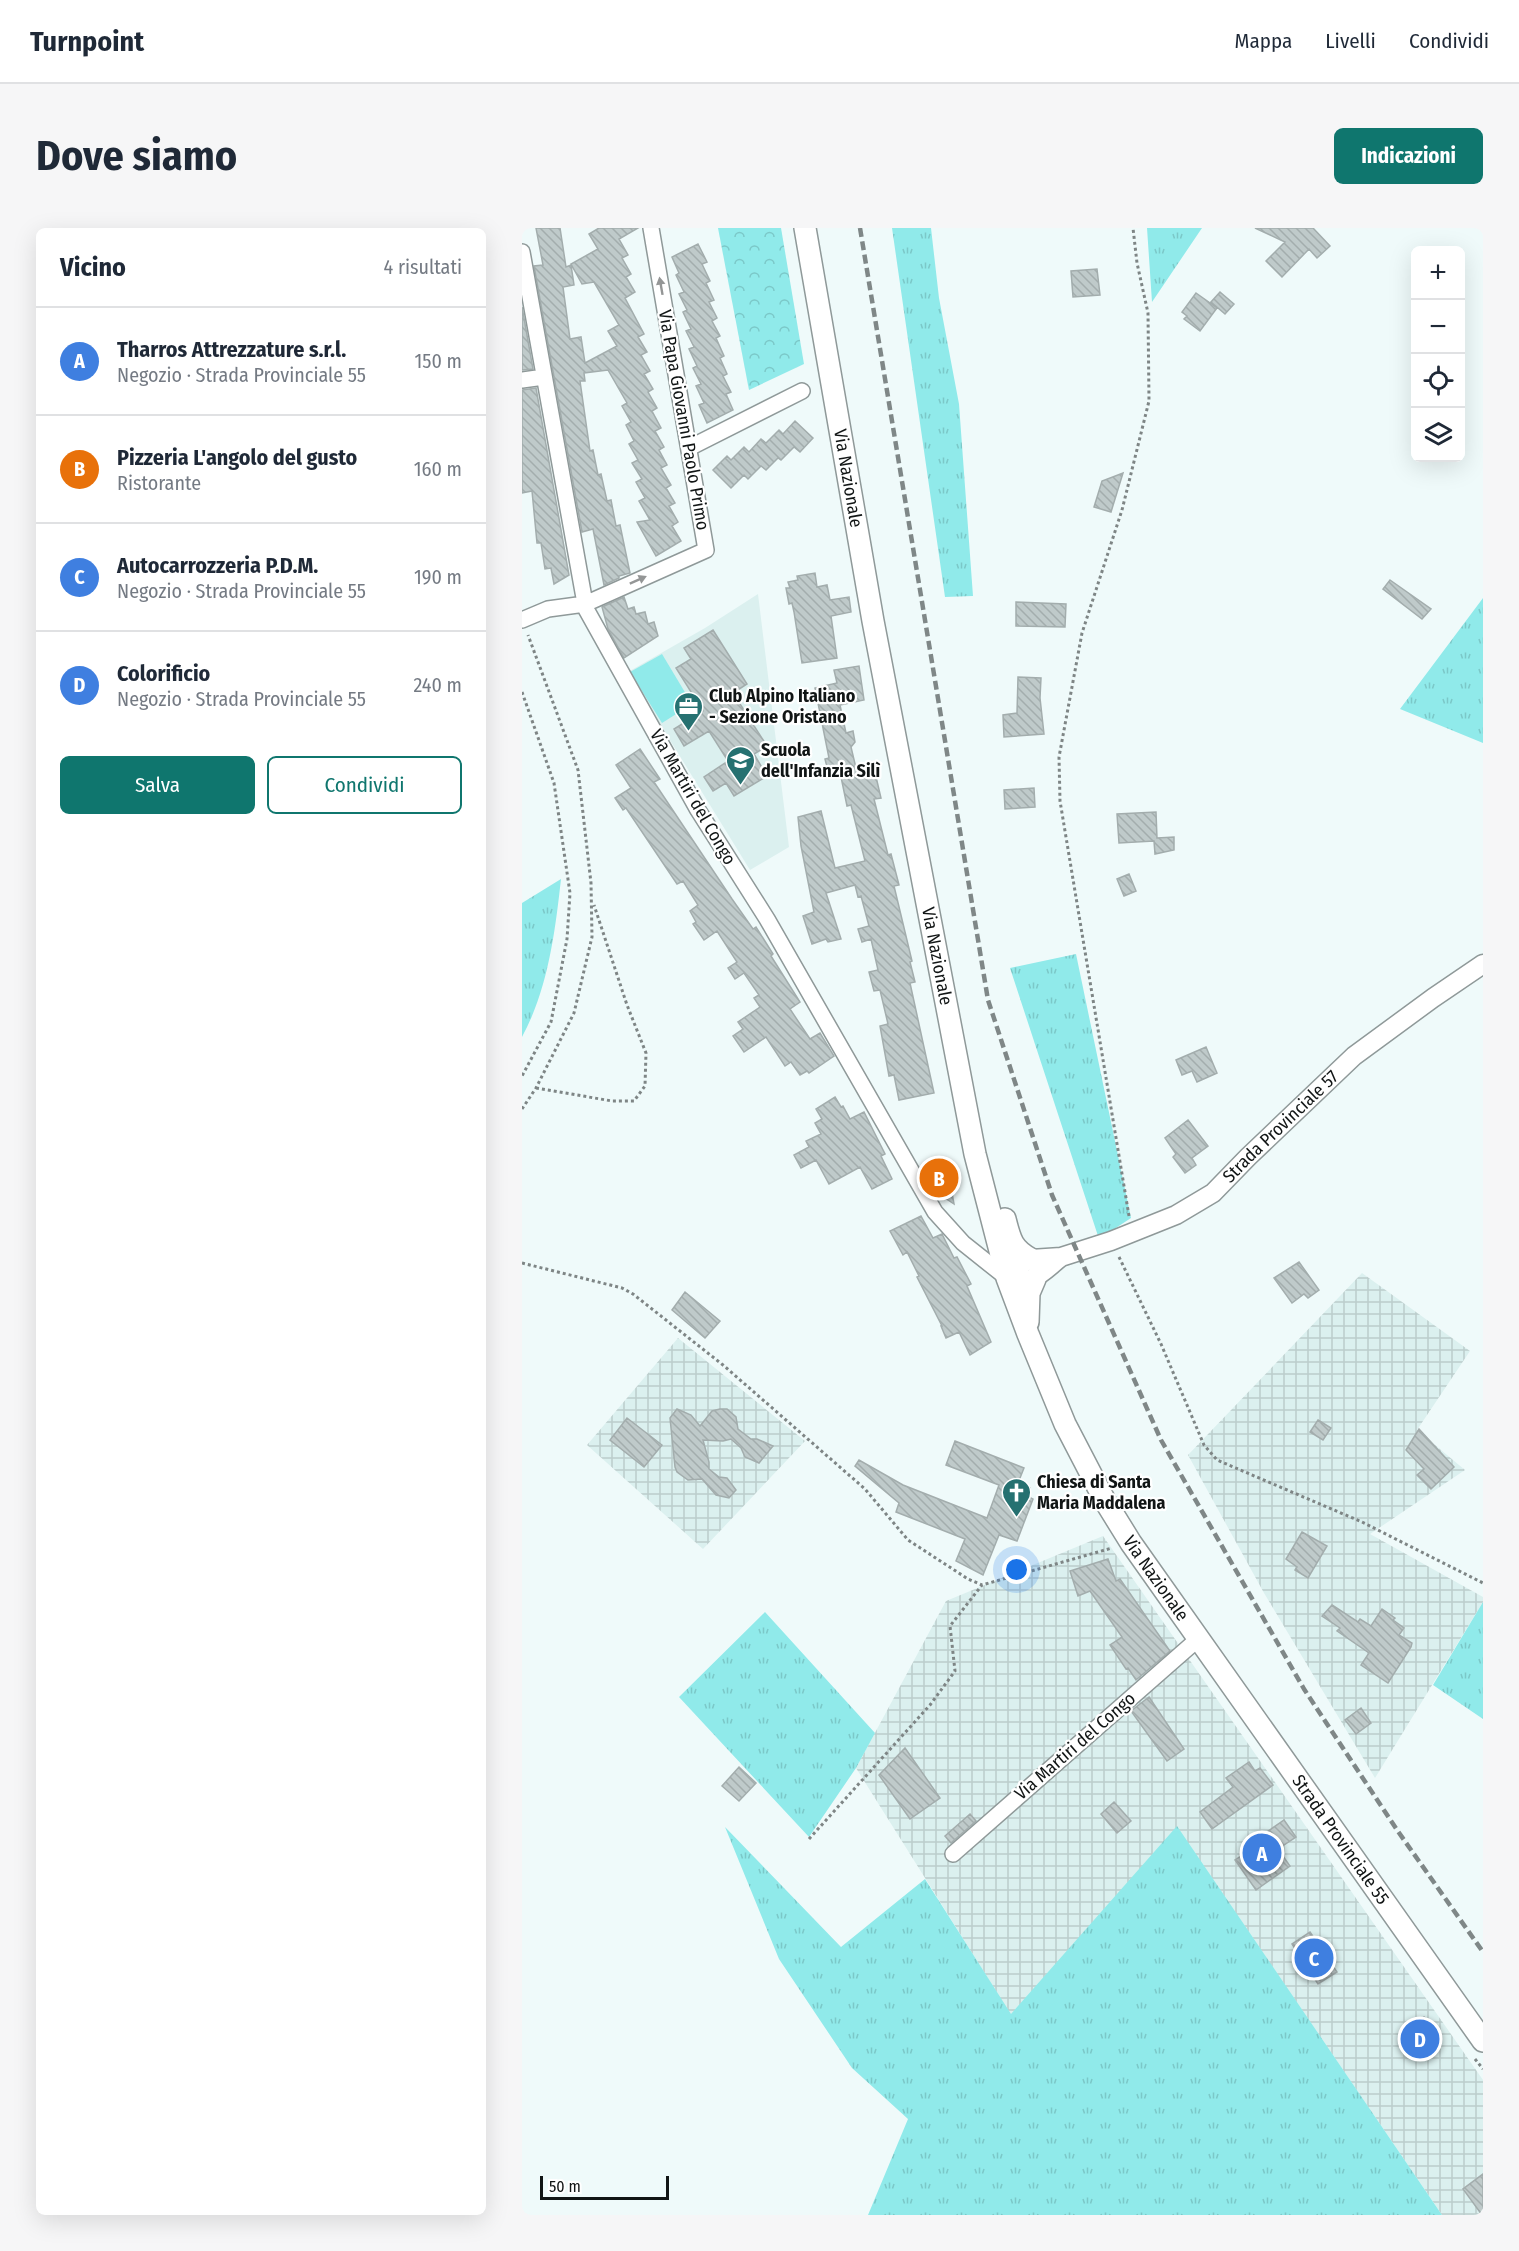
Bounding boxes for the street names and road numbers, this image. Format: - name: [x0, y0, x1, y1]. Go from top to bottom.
- street label: Via Papa Giovanni Paolo Primo: [654, 308, 714, 532]
- street label: Via Nazionale: [829, 427, 868, 529]
- street label: Via Martiri del Congo: [645, 725, 741, 869]
- street label: Via Nazionale: [917, 905, 957, 1007]
- street label: Strada Provinciale 57: [1218, 1066, 1343, 1187]
- street label: Via Nazionale: [1118, 1532, 1194, 1625]
- street label: Via Martiri del Congo: [1010, 1687, 1140, 1805]
- street label: Strada Provinciale 55: [1287, 1770, 1394, 1909]

